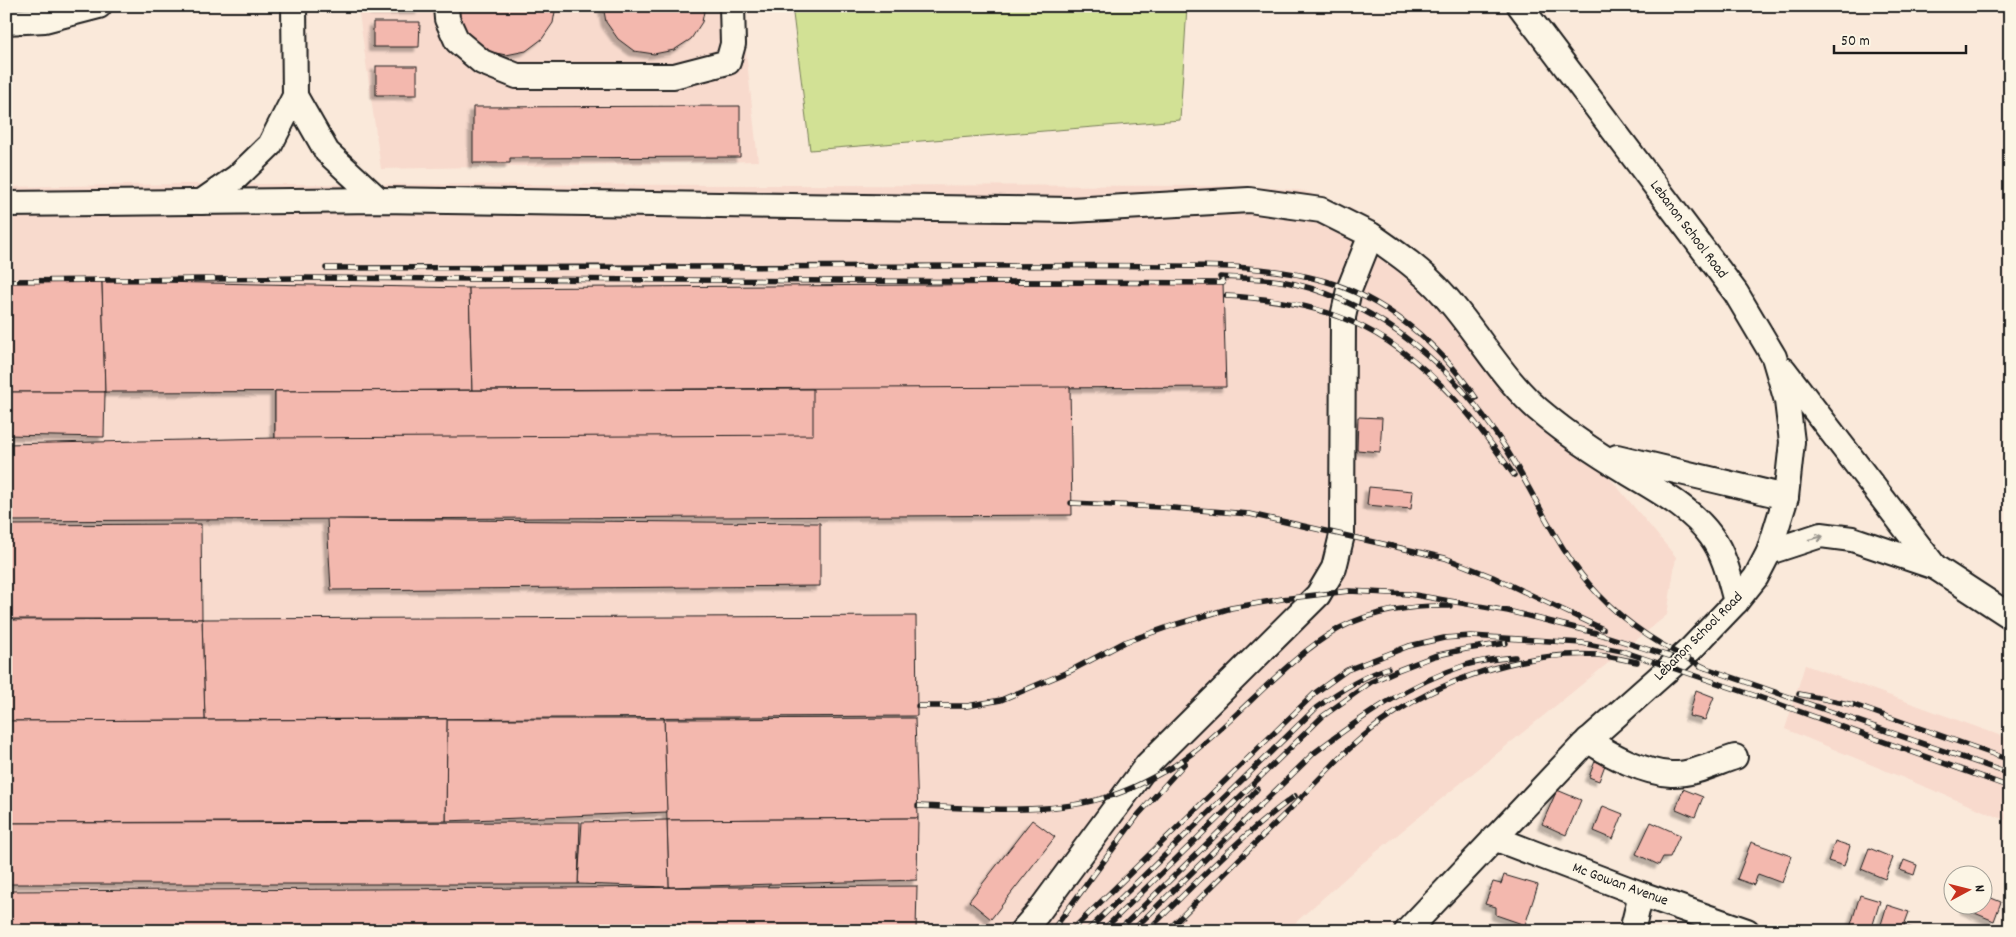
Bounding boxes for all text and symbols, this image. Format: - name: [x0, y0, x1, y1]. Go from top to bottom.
- scale bar: [1834, 22, 1966, 54]
- text: 50 m: [1841, 31, 1870, 53]
- street label: Lebanon School Road: [1644, 176, 1732, 284]
- one-way arrow: [1808, 533, 1824, 542]
- street label: Lebanon School Road: [1649, 587, 1749, 687]
- street label: Mc Gowan Avenue: [1569, 857, 1671, 913]
- north arrow: [1944, 864, 1994, 914]
- text: N: [1969, 884, 1989, 893]

